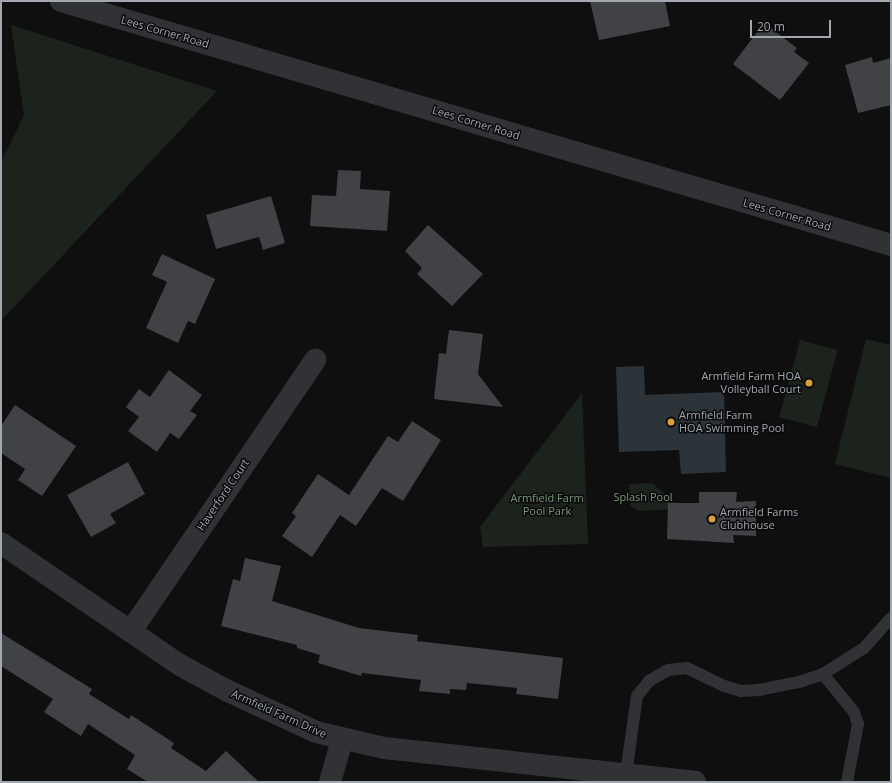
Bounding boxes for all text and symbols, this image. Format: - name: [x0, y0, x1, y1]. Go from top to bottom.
- scale bar: [752, 12, 833, 38]
- street label: Lees Corner Road: [120, 13, 210, 51]
- text: 20 m: [757, 18, 785, 35]
- street label: Lees Corner Road: [431, 103, 521, 143]
- street label: Lees Corner Road: [742, 196, 832, 234]
- place label: Armfield Farm HOA Volleyball Court: [701, 370, 801, 396]
- marker: Armfield Farm HOA Volleyball Court: [804, 378, 814, 388]
- place label: Armfield Farm HOA Swimming Pool: [679, 409, 784, 435]
- marker: Armfield Farm HOA Swimming Pool: [666, 417, 676, 427]
- street label: Haverford Court: [194, 457, 252, 533]
- park label: Splash Pool: [613, 490, 673, 504]
- park label: Armfield Farm Pool Park: [510, 492, 584, 518]
- place label: Armfield Farms Clubhouse: [720, 506, 798, 532]
- marker: Armfield Farms Clubhouse: [707, 514, 717, 524]
- street label: Armfield Farm Drive: [229, 687, 329, 741]

